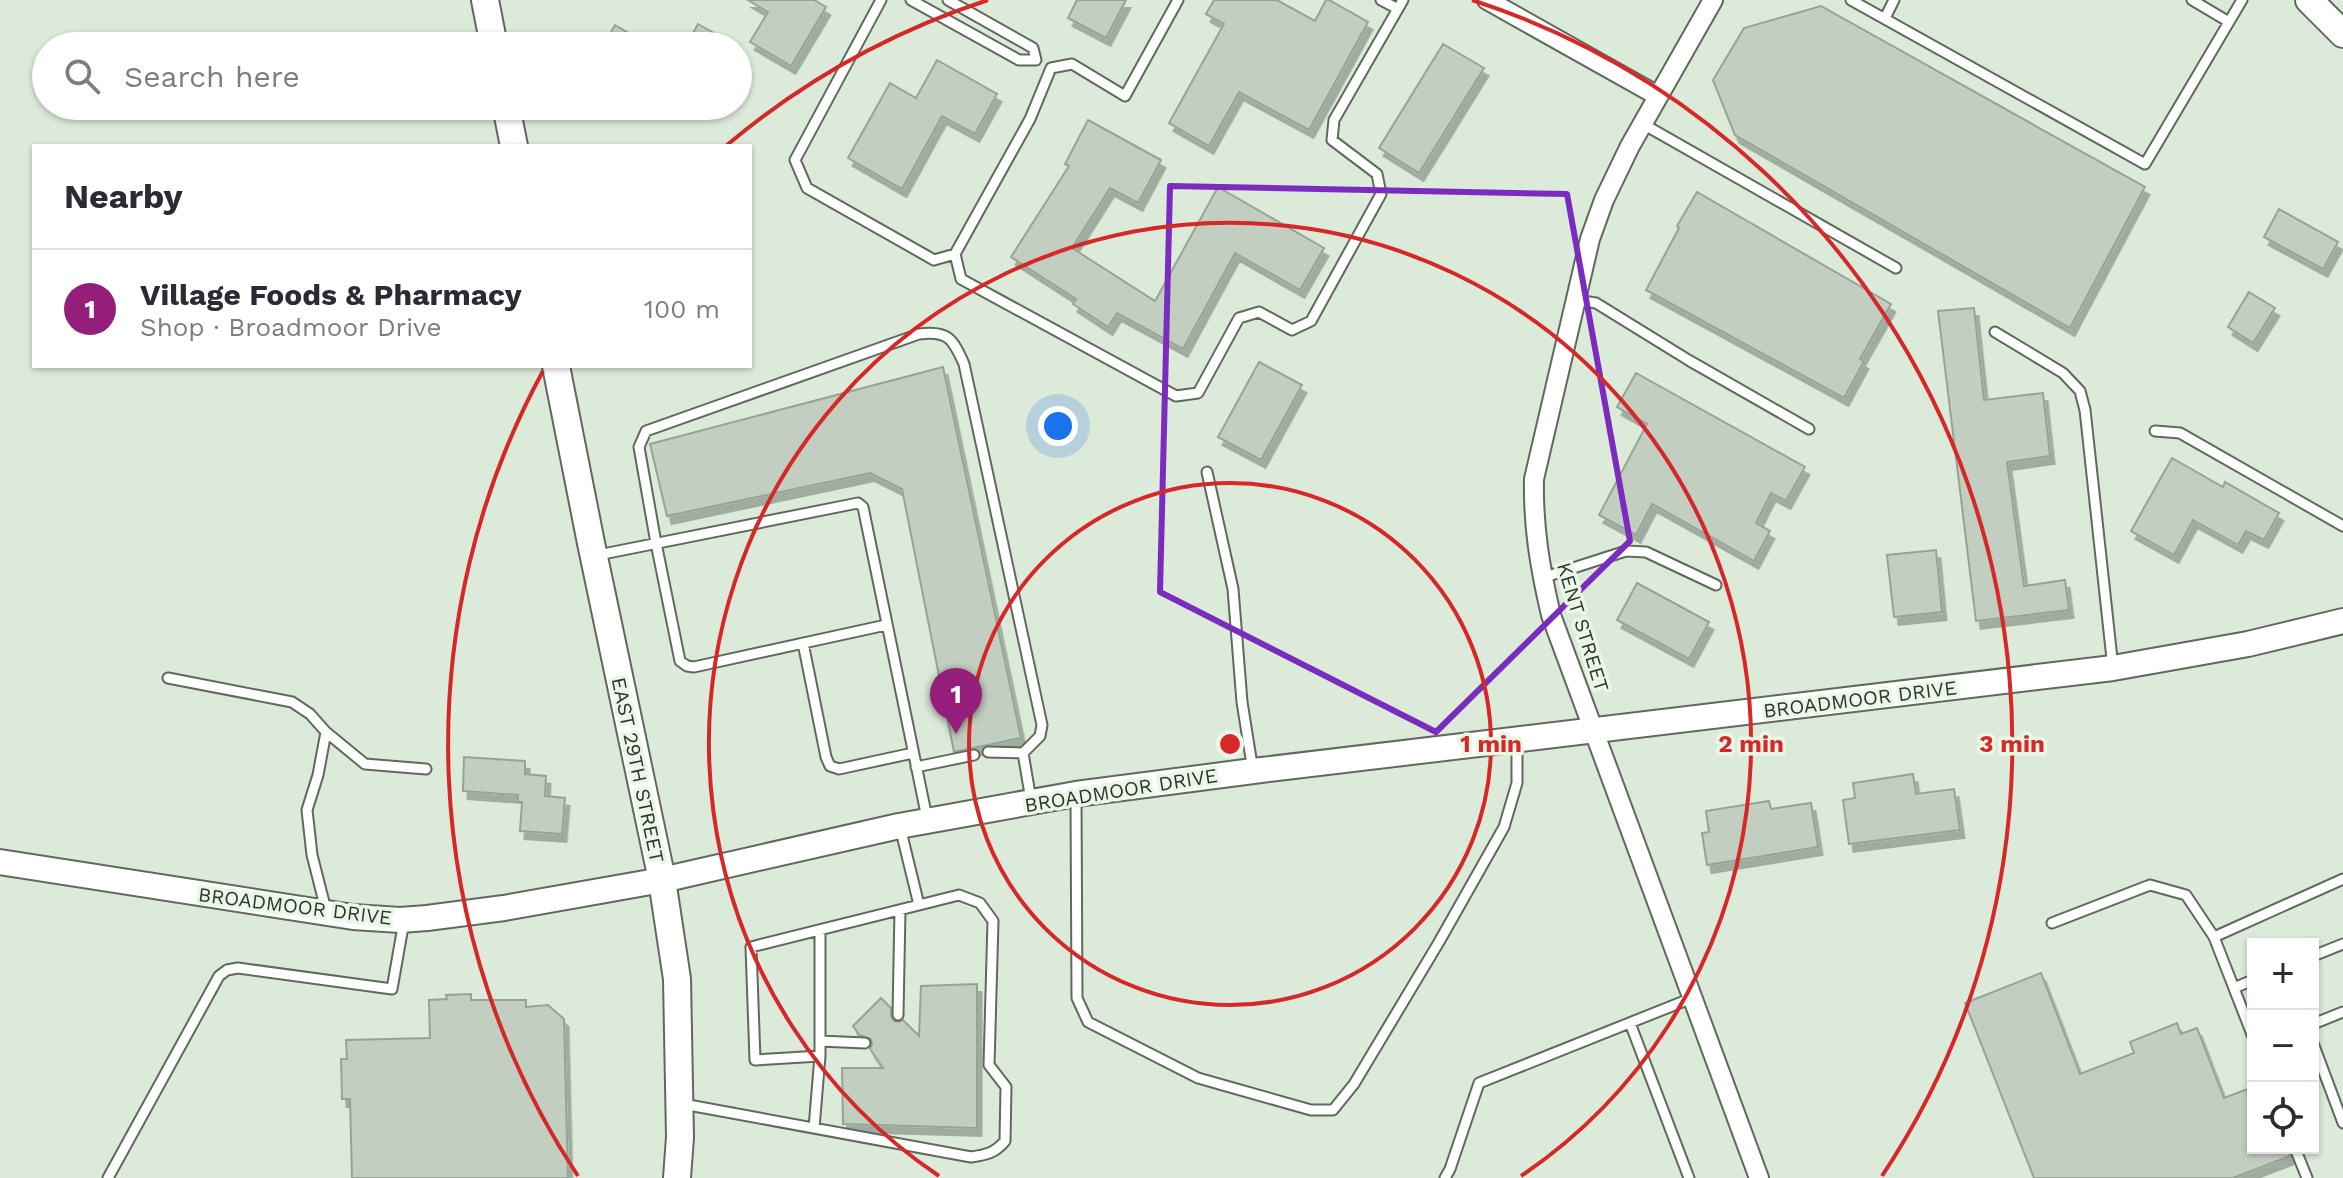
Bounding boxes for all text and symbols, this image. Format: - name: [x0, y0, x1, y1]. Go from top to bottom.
- search box: [32, 32, 752, 120]
- icon: search: [60, 54, 104, 98]
- text: Search here: [124, 59, 300, 94]
- text: Nearby: [64, 176, 183, 216]
- text: Village Foods & Pharmacy: [140, 277, 522, 312]
- text: 1: [84, 294, 96, 324]
- text: 100 m: [644, 294, 720, 324]
- text: Shop · Broadmoor Drive: [140, 312, 442, 342]
- your location: [1038, 406, 1078, 446]
- street label: KENT STREET: [1552, 559, 1614, 695]
- pin: 1: [930, 668, 982, 734]
- street label: EAST 29TH STREET: [607, 675, 669, 865]
- street label: BROADMOOR DRIVE: [1762, 675, 1958, 723]
- centre of rings: [1216, 730, 1244, 758]
- text: 1 min: [1460, 730, 1522, 758]
- text: 2 min: [1718, 730, 1784, 758]
- text: 3 min: [1979, 730, 2045, 758]
- street label: BROADMOOR DRIVE: [1023, 763, 1219, 817]
- street label: BROADMOOR DRIVE: [197, 882, 393, 930]
- map controls: [2247, 938, 2319, 1154]
- button: +: [2247, 938, 2319, 1010]
- button: −: [2247, 1010, 2319, 1082]
- button: locate: [2247, 1082, 2319, 1154]

